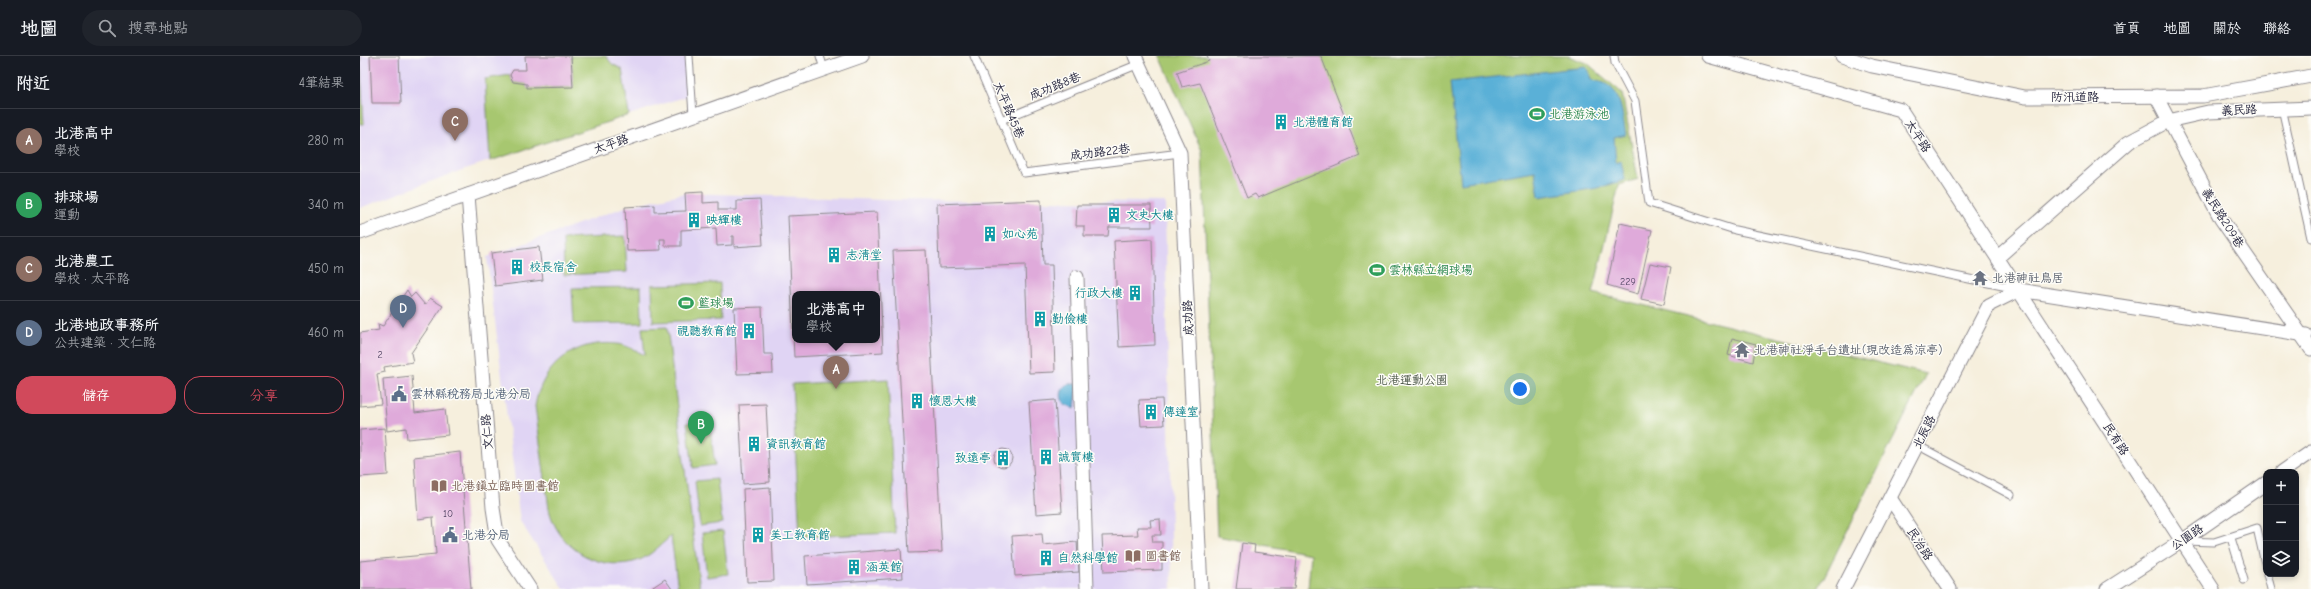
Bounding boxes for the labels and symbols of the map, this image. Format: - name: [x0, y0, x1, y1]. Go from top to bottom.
- street label: 成功路8巷: [1027, 69, 1083, 103]
- street label: 太平路45巷: [991, 80, 1027, 140]
- street label: 防汛道路: [2051, 90, 2099, 104]
- street label: 義民路: [2221, 102, 2257, 118]
- sports icon: 北港游泳池: [1528, 105, 1546, 123]
- place label: 北港游泳池: [1549, 107, 1609, 121]
- pin: C: [442, 108, 468, 141]
- building icon: 北港體育館: [1272, 113, 1290, 131]
- place label: 北港體育館: [1293, 115, 1353, 129]
- street label: 太平路: [1902, 117, 1934, 155]
- street label: 太平路: [592, 132, 630, 156]
- street label: 成功路22巷: [1069, 141, 1131, 163]
- street label: 義民路209巷: [2199, 185, 2247, 251]
- building icon: 文史大樓: [1105, 206, 1123, 224]
- place label: 文史大樓: [1126, 208, 1174, 222]
- building icon: 映輝樓: [685, 211, 703, 229]
- place label: 映輝樓: [706, 213, 742, 227]
- building icon: 如心苑: [981, 225, 999, 243]
- place label: 如心苑: [1002, 227, 1038, 241]
- building icon: 志清堂: [825, 246, 843, 264]
- place label: 志清堂: [846, 248, 882, 262]
- building icon: 校長宿舍: [508, 258, 526, 276]
- place label: 校長宿舍: [529, 260, 577, 274]
- sports icon: 雲林縣立網球場: [1368, 261, 1386, 279]
- place label: 雲林縣立網球場: [1389, 263, 1473, 277]
- temple icon: 北港神社鳥居: [1971, 269, 1989, 287]
- place label: 北港神社鳥居: [1992, 271, 2064, 285]
- house number: 229: [1620, 276, 1636, 288]
- building icon: 行政大樓: [1126, 284, 1144, 302]
- place label: 行政大樓: [1075, 286, 1123, 300]
- sports icon: 籃球場: [677, 294, 695, 312]
- pin: D: [390, 295, 416, 328]
- place label: 籃球場: [698, 296, 734, 310]
- street label: 成功路: [1180, 300, 1196, 336]
- building icon: 勤儉樓: [1031, 310, 1049, 328]
- place label: 勤儉樓: [1052, 312, 1088, 326]
- building icon: 視聽教育館: [740, 322, 758, 340]
- place label: 視聽教育館: [677, 324, 737, 338]
- temple icon: 北港神社淨手台遺址(現改造為涼亭): [1733, 341, 1751, 359]
- place label: 北港神社淨手台遺址(現改造為涼亭): [1754, 343, 1942, 357]
- house number: 2: [377, 349, 383, 361]
- pin: A: [823, 356, 849, 389]
- park label: 北港運動公園: [1376, 373, 1448, 387]
- your location: [1510, 379, 1530, 399]
- public building icon: 雲林縣稅務局北港分局: [390, 385, 408, 403]
- place label: 雲林縣稅務局北港分局: [411, 387, 531, 401]
- building icon: 懷恩大樓: [908, 392, 926, 410]
- place label: 懷恩大樓: [929, 394, 977, 408]
- building icon: 傳達室: [1142, 403, 1160, 421]
- place label: 傳達室: [1163, 405, 1199, 419]
- pin: B: [688, 411, 714, 444]
- street label: 文仁路: [478, 413, 496, 451]
- street label: 北辰路: [1910, 413, 1938, 451]
- street label: 民有路: [2100, 420, 2132, 458]
- building icon: 資訊教育館: [745, 435, 763, 453]
- place label: 資訊教育館: [766, 437, 826, 451]
- building icon: 誠實樓: [1037, 448, 1055, 466]
- building icon: 致遠亭: [994, 449, 1012, 467]
- place label: 誠實樓: [1058, 450, 1094, 464]
- place label: 致遠亭: [955, 451, 991, 465]
- library icon: 北港鎮立臨時圖書館: [430, 477, 448, 495]
- place label: 北港鎮立臨時圖書館: [451, 479, 559, 493]
- house number: 10: [443, 508, 453, 520]
- street label: 公園路: [2168, 521, 2206, 553]
- street label: 民治路: [1904, 525, 1936, 563]
- public building icon: 北港分局: [441, 526, 459, 544]
- building icon: 美工教育館: [749, 526, 767, 544]
- place label: 北港分局: [462, 528, 510, 542]
- place label: 美工教育館: [770, 528, 830, 542]
- library icon: 圖書館: [1124, 547, 1142, 565]
- building icon: 自然科學館: [1037, 549, 1055, 567]
- place label: 圖書館: [1145, 549, 1181, 563]
- place label: 自然科學館: [1058, 551, 1118, 565]
- building icon: 涵英館: [845, 558, 863, 576]
- place label: 涵英館: [866, 560, 902, 574]

